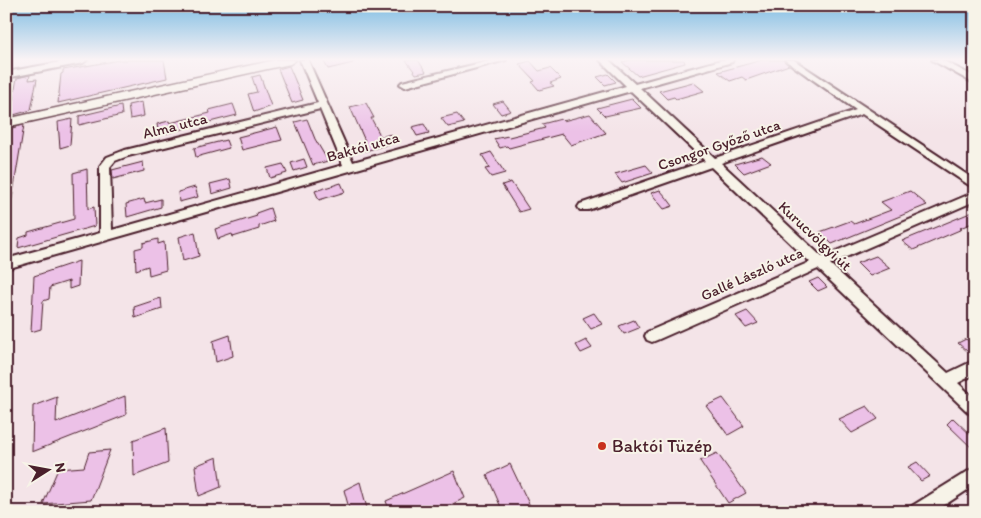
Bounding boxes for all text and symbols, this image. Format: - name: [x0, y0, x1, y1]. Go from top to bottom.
- street label: Alma utca: [141, 109, 209, 143]
- street label: Csongor Győző utca: [656, 115, 783, 174]
- street label: Baktói utca: [325, 128, 402, 166]
- street label: Kurucvölgyi út: [775, 198, 856, 275]
- street label: Gallé László utca: [698, 243, 806, 305]
- place label: Baktói Tüzép: [612, 435, 712, 457]
- marker: Baktói Tüzép: [596, 440, 608, 452]
- north arrow: [22, 446, 72, 496]
- text: N: [51, 461, 70, 474]

